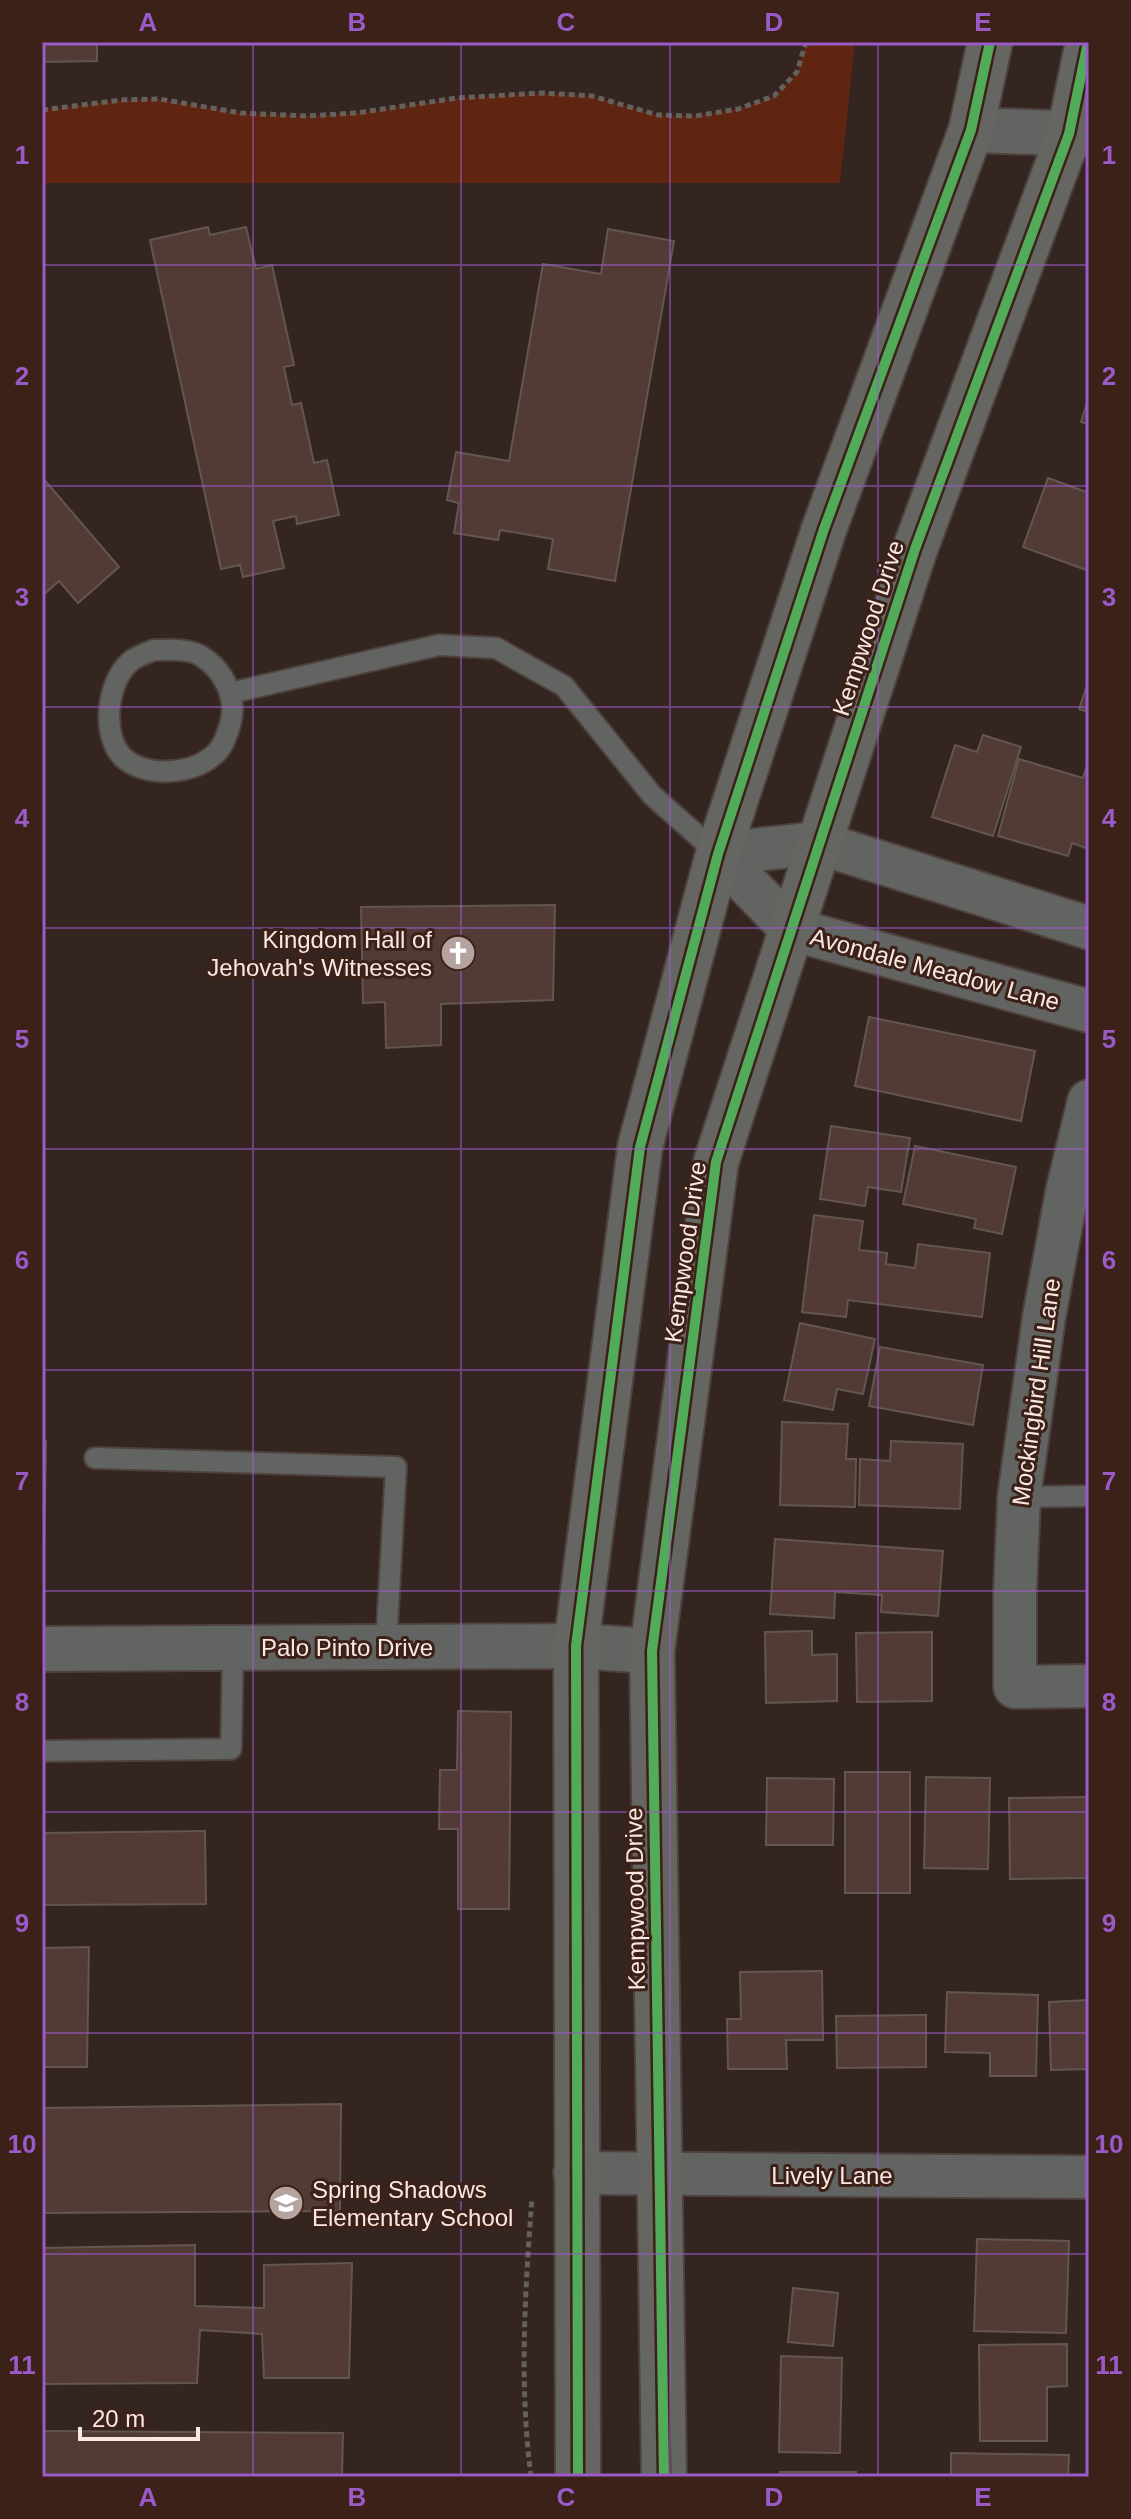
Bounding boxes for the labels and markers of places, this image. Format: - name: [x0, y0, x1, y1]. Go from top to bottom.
- place label: Kingdom Hall of Jehovah's Witnesses: [207, 926, 432, 981]
- church icon: Kingdom Hall of Jehovah's Witnesses: [439, 934, 477, 972]
- place label: Spring Shadows Elementary School: [312, 2176, 513, 2231]
- school or university icon: Spring Shadows Elementary School: [267, 2184, 305, 2222]

